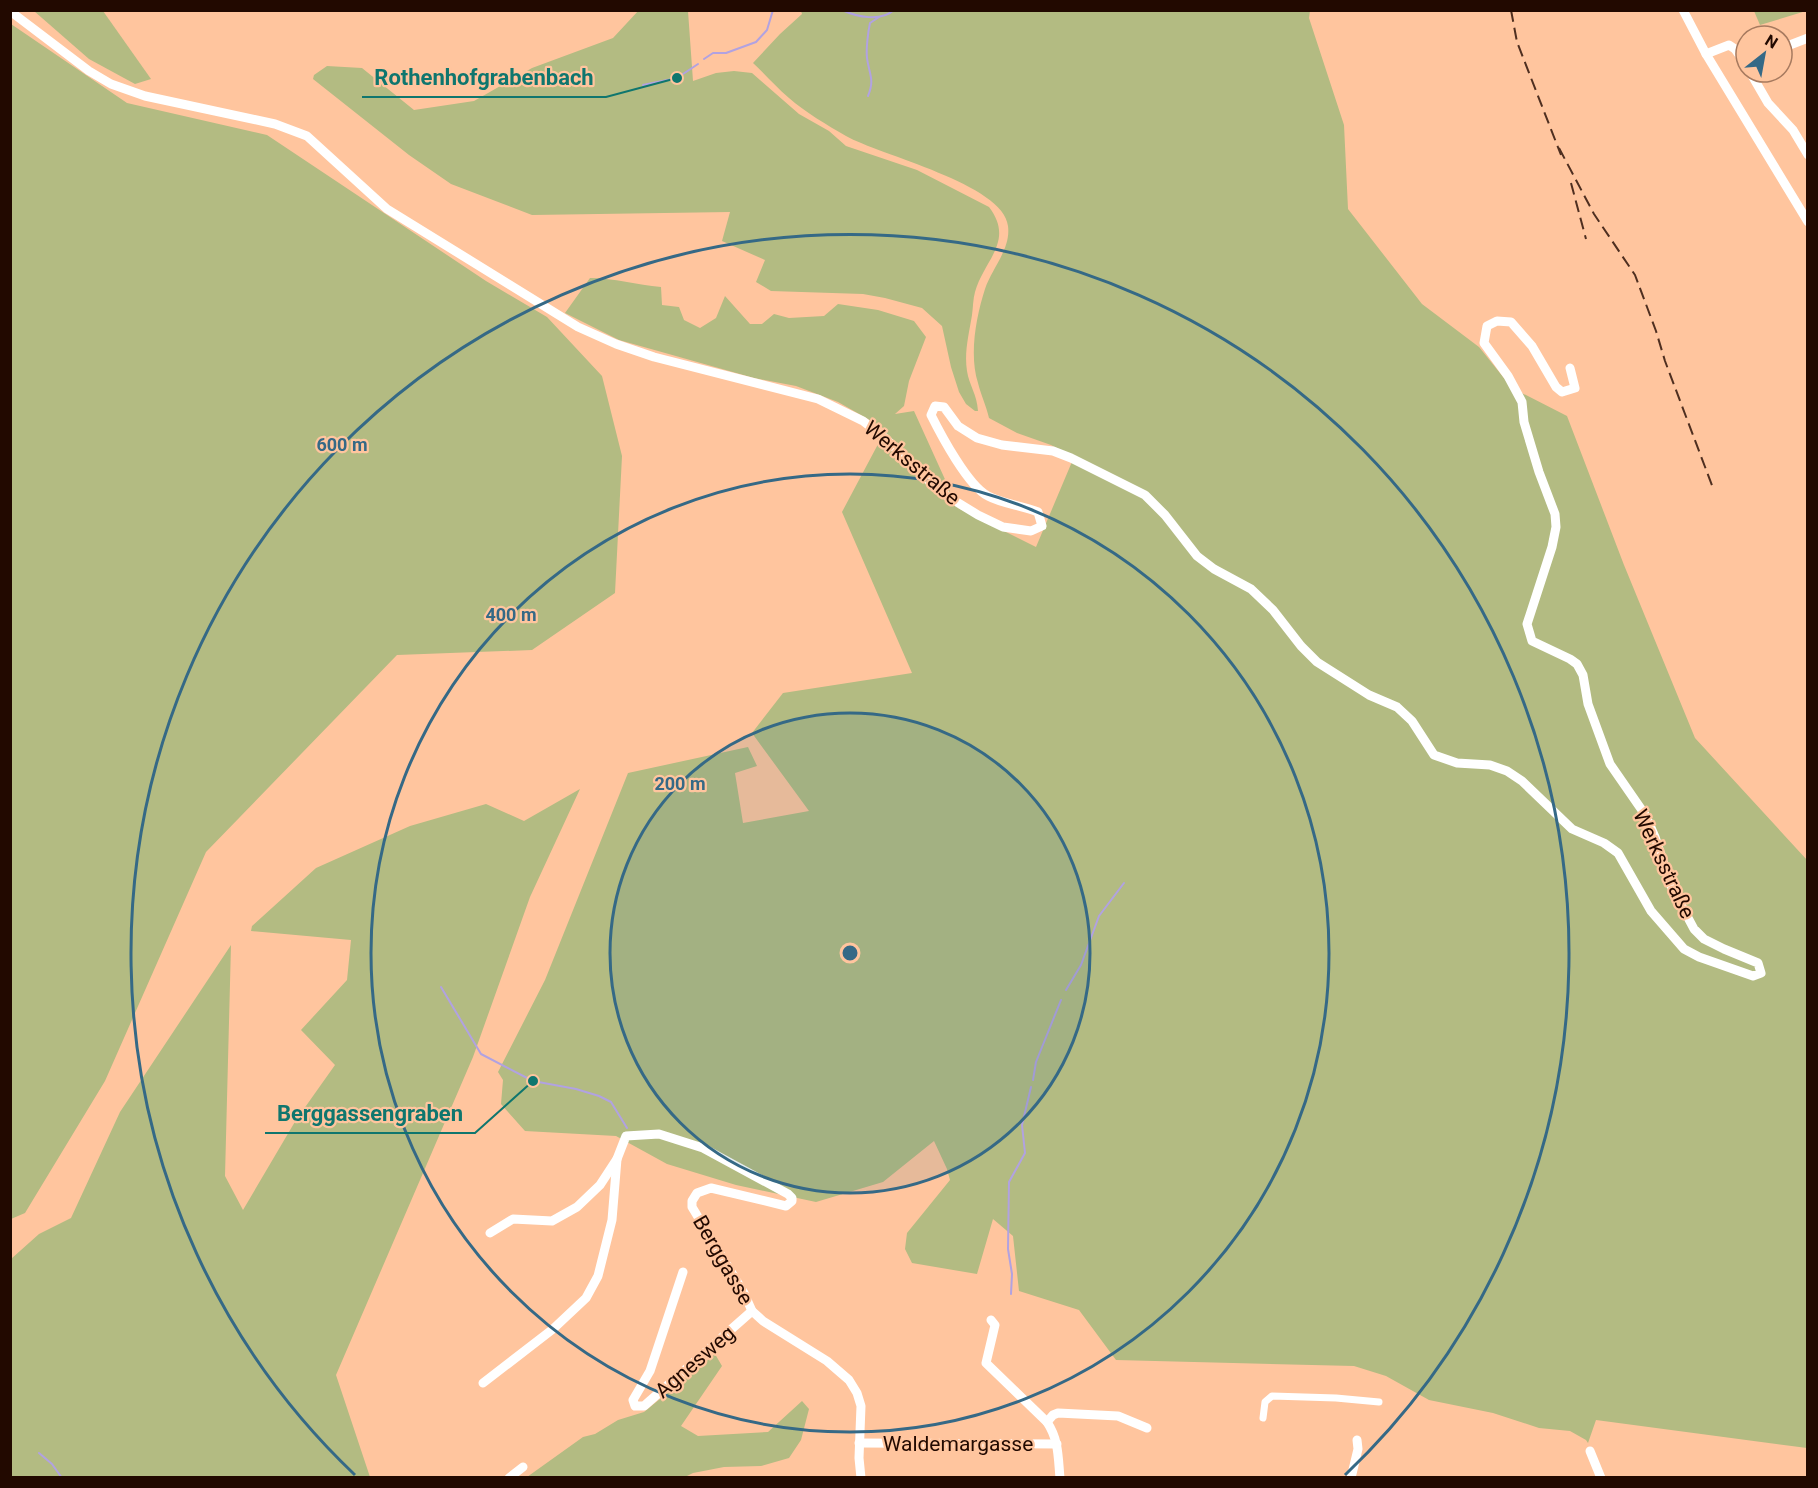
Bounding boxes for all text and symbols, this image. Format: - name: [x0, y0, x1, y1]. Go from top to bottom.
- north arrow: [1734, 24, 1794, 84]
- text: N: [1762, 31, 1781, 53]
- callout: Rothenhofgrabenbach: [362, 57, 606, 97]
- text: Rothenhofgrabenbach: [374, 65, 594, 90]
- street label: Werksstraße: [859, 416, 965, 510]
- text: 600 m: [316, 434, 368, 455]
- text: 400 m: [485, 604, 537, 625]
- text: 200 m: [654, 773, 706, 794]
- street label: Werksstraße: [1628, 806, 1700, 922]
- centre of rings: [840, 943, 860, 963]
- callout: Berggassengraben: [265, 1093, 475, 1133]
- text: Berggassengraben: [277, 1101, 463, 1126]
- street label: Berggasse: [688, 1211, 758, 1309]
- street label: Agnesweg: [650, 1321, 740, 1403]
- street label: Waldemargasse: [883, 1432, 1033, 1456]

